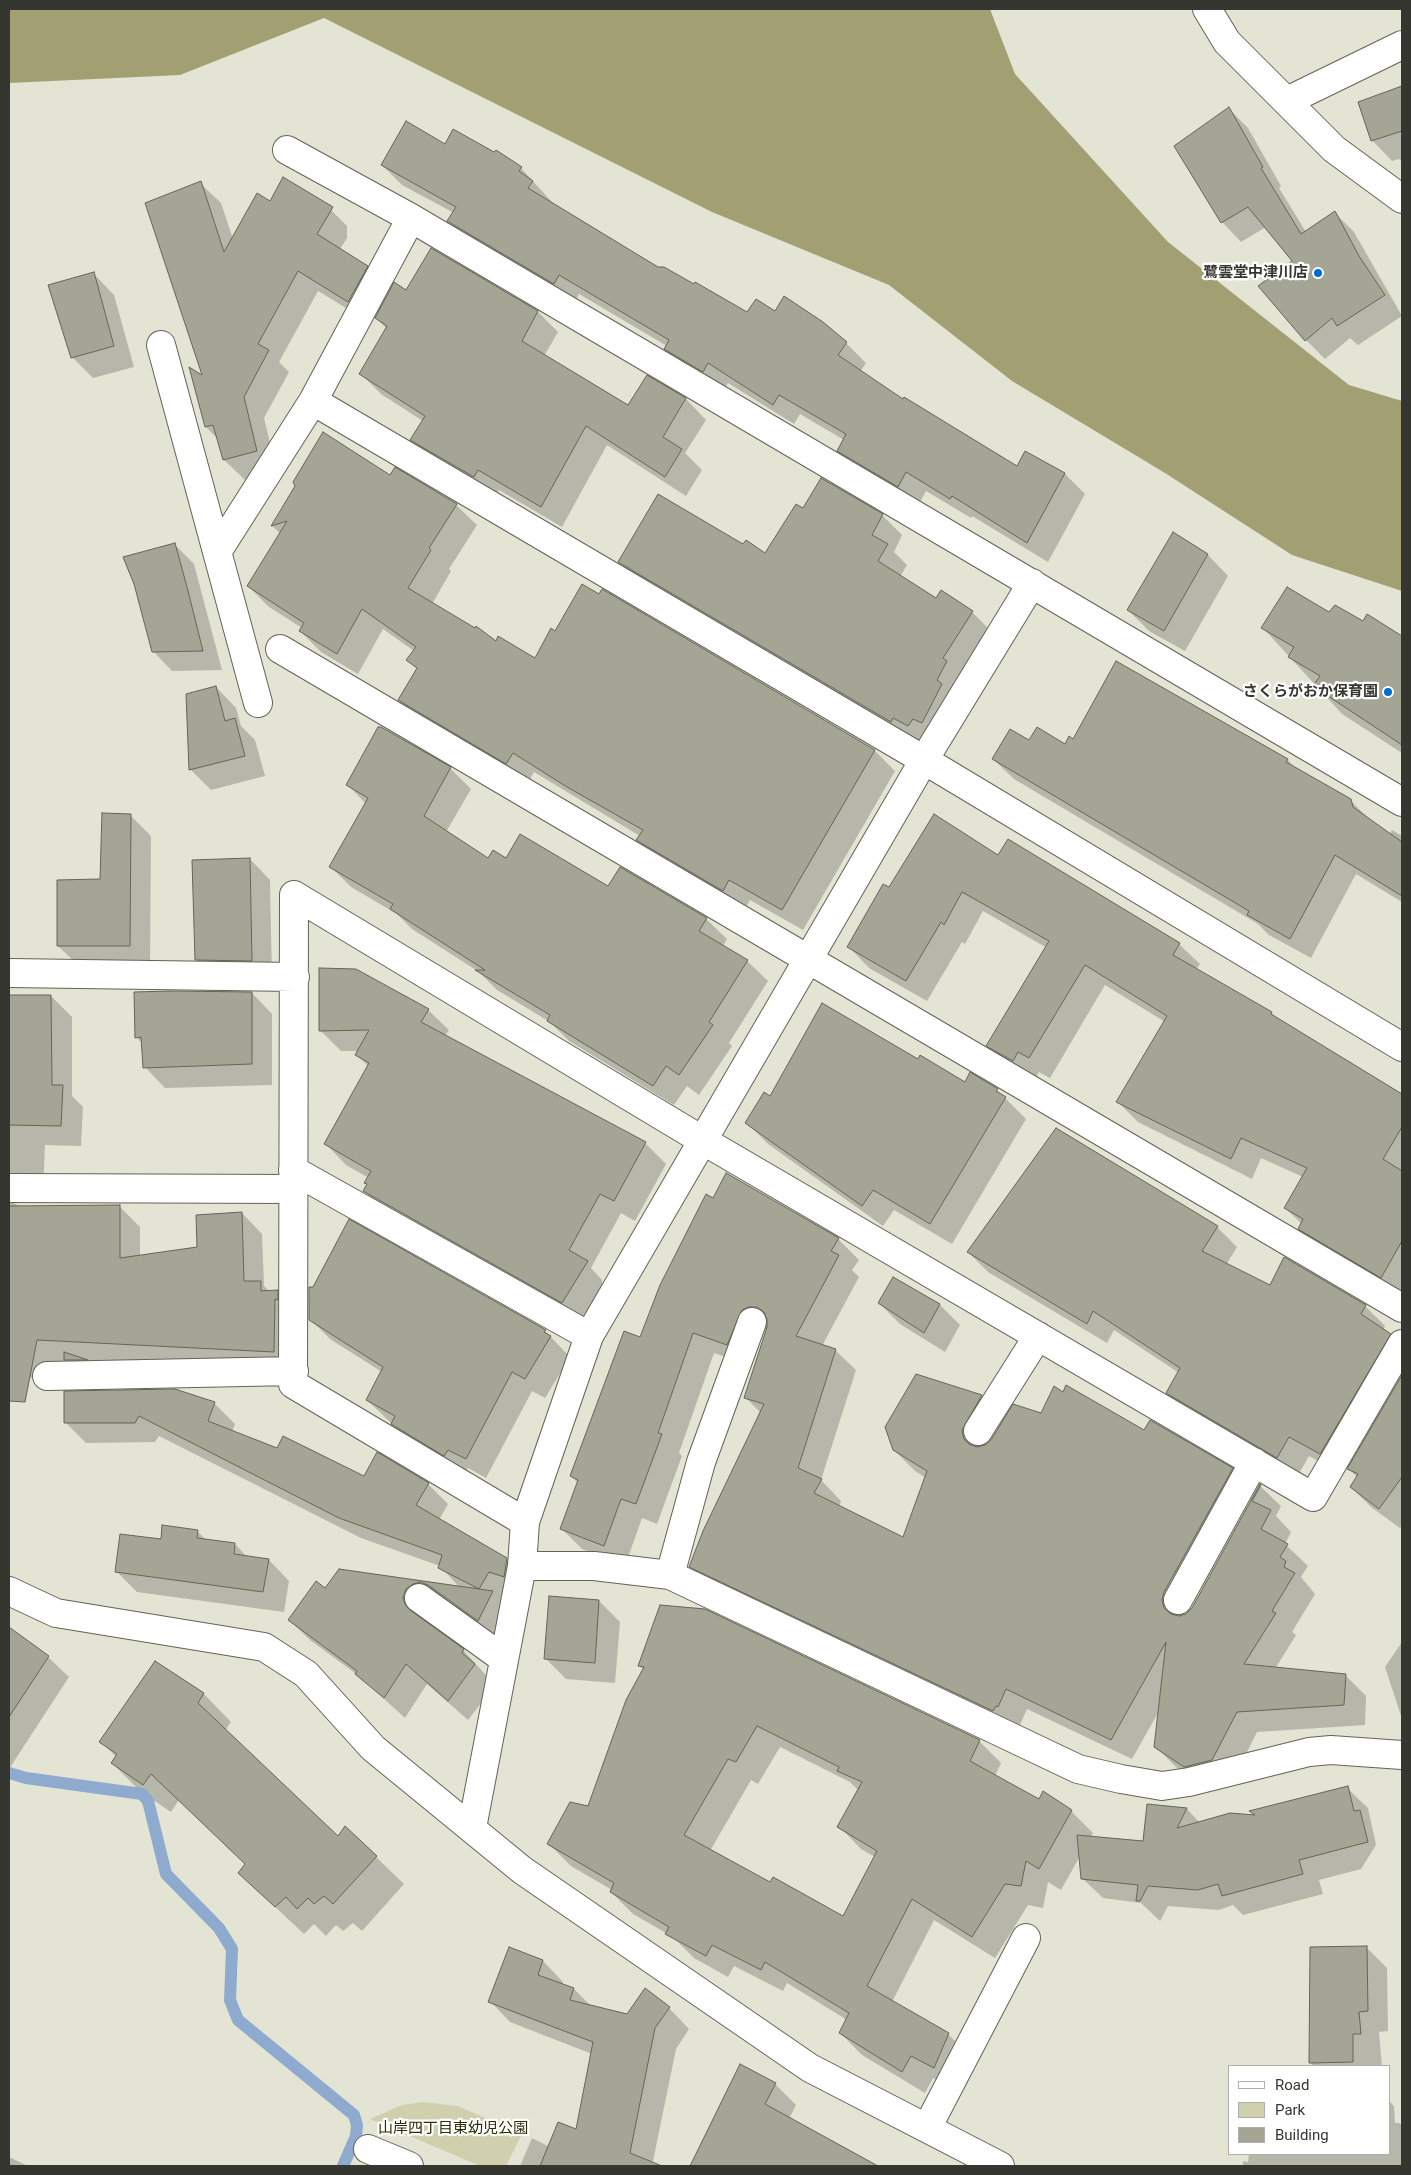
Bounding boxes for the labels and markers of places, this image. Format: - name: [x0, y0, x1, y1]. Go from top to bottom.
- place label: 鷺雲堂中津川店: [1203, 264, 1308, 282]
- marker: 鷺雲堂中津川店: [1312, 267, 1324, 279]
- place label: さくらがおか保育園: [1243, 683, 1378, 701]
- marker: さくらがおか保育園: [1382, 686, 1394, 698]

